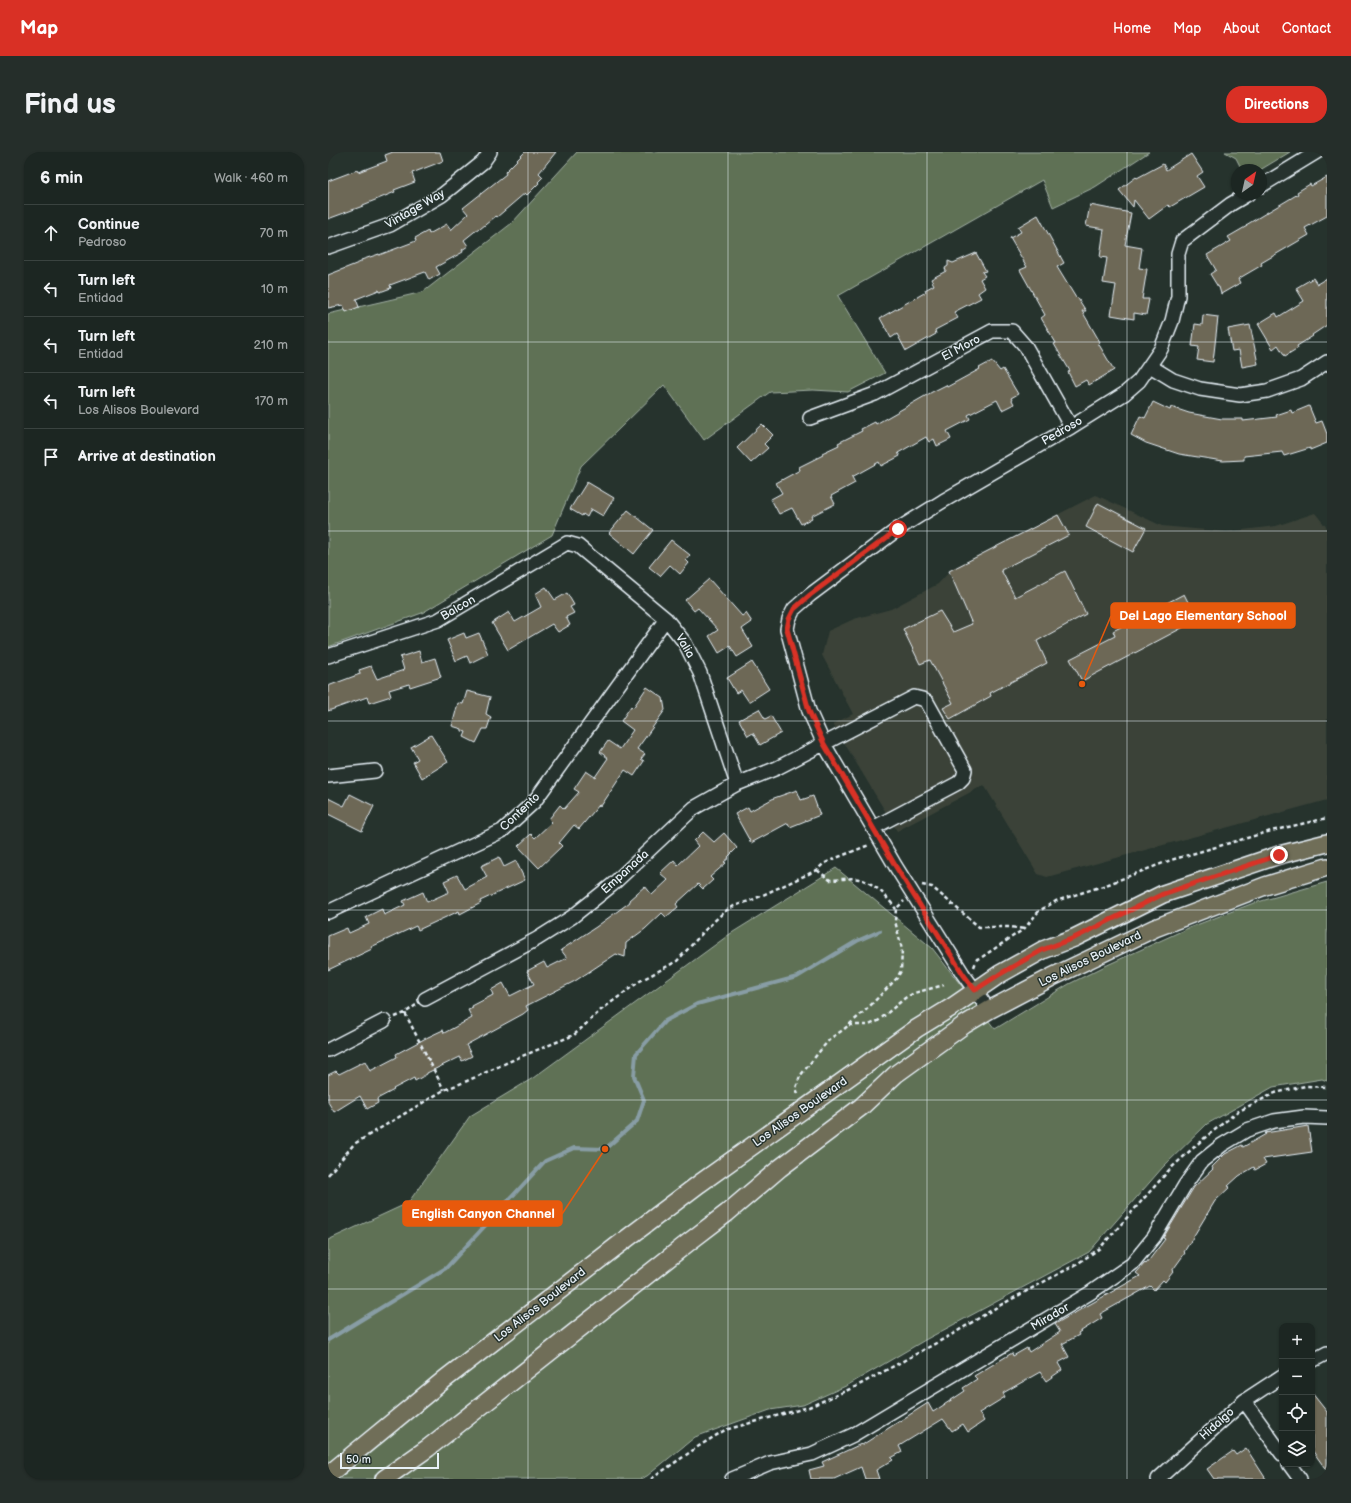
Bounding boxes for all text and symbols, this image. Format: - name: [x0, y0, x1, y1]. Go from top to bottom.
- text: Map: [20, 17, 58, 40]
- text: Home: [1113, 20, 1151, 37]
- text: Map: [1173, 20, 1201, 37]
- text: About: [1223, 20, 1260, 37]
- text: Contact: [1282, 20, 1331, 37]
- button: Directions: [1226, 86, 1327, 123]
- text: Find us: [24, 88, 116, 121]
- north arrow: [1231, 164, 1267, 200]
- text: 6 min: [40, 168, 83, 188]
- text: Walk · 460 m: [214, 170, 288, 186]
- street label: Vintage Way: [382, 186, 448, 232]
- text: Continue: [78, 215, 140, 234]
- icon: ahead: [40, 222, 62, 244]
- text: 70 m: [260, 225, 288, 241]
- text: Pedroso: [78, 234, 126, 250]
- text: Turn left: [78, 271, 135, 290]
- icon: left: [40, 278, 62, 300]
- text: 10 m: [261, 281, 288, 297]
- text: Entidad: [78, 290, 123, 306]
- text: Turn left: [78, 327, 135, 346]
- street label: El Moro: [939, 331, 983, 364]
- icon: left: [40, 334, 62, 356]
- text: 210 m: [254, 337, 288, 353]
- text: Entidad: [78, 346, 123, 362]
- text: Turn left: [78, 383, 135, 402]
- icon: left: [40, 390, 62, 412]
- text: 170 m: [255, 393, 288, 409]
- text: Los Alisos Boulevard: [78, 402, 199, 418]
- street label: Pedroso: [1039, 413, 1085, 449]
- icon: arrive: [40, 446, 62, 468]
- text: Arrive at destination: [78, 447, 216, 466]
- route start: [889, 520, 907, 538]
- street label: Balcon: [438, 592, 478, 624]
- callout: Del Lago Elementary School: [1111, 603, 1295, 628]
- text: Del Lago Elementary School: [1119, 608, 1287, 624]
- street label: Valia: [672, 631, 698, 661]
- street label: Contento: [497, 790, 543, 834]
- route end: [1270, 846, 1288, 864]
- street label: Empanada: [598, 847, 652, 897]
- street label: Los Alisos Boulevard: [1036, 928, 1144, 990]
- street label: Los Alisos Boulevard: [750, 1074, 850, 1150]
- callout: English Canyon Channel: [403, 1201, 562, 1226]
- text: English Canyon Channel: [411, 1206, 555, 1222]
- street label: Los Alisos Boulevard: [491, 1265, 589, 1345]
- street label: Mirador: [1028, 1299, 1072, 1334]
- map controls: [1279, 1323, 1315, 1467]
- button: +: [1279, 1323, 1315, 1359]
- button: −: [1279, 1359, 1315, 1395]
- button: locate: [1279, 1395, 1315, 1431]
- street label: Hidalgo: [1197, 1404, 1238, 1443]
- button: layers: [1279, 1431, 1315, 1467]
- scale bar: [340, 1451, 439, 1470]
- text: 50 m: [346, 1453, 371, 1466]

